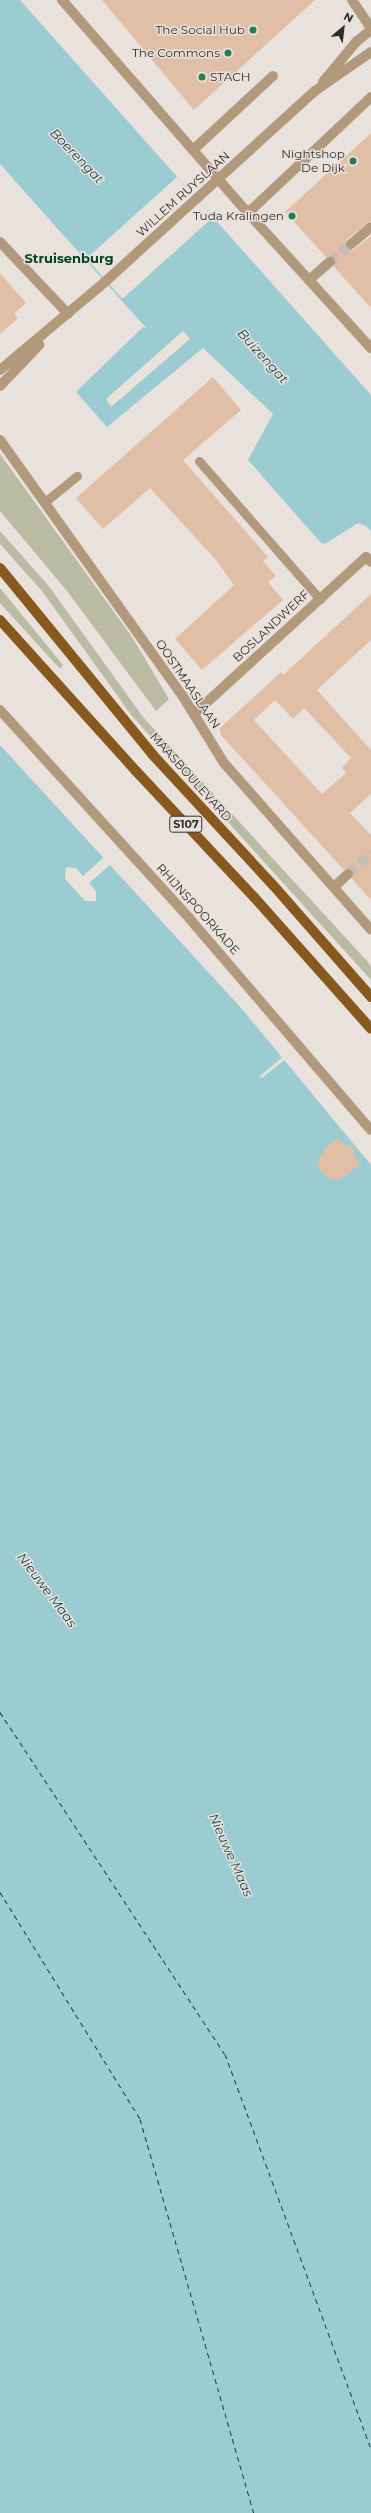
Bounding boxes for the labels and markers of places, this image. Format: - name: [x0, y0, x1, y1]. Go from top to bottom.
- place label: The Social Hub: [155, 23, 245, 37]
- marker: The Social Hub: [248, 25, 258, 35]
- place label: The Commons: [132, 46, 220, 60]
- marker: The Commons: [223, 48, 233, 58]
- place label: STACH: [210, 70, 250, 84]
- marker: STACH: [197, 72, 207, 82]
- place label: Nightshop De Dijk: [281, 147, 345, 175]
- marker: Nightshop De Dijk: [348, 156, 358, 166]
- place label: Tuda Kralingen: [193, 209, 284, 223]
- marker: Tuda Kralingen: [287, 211, 297, 221]

